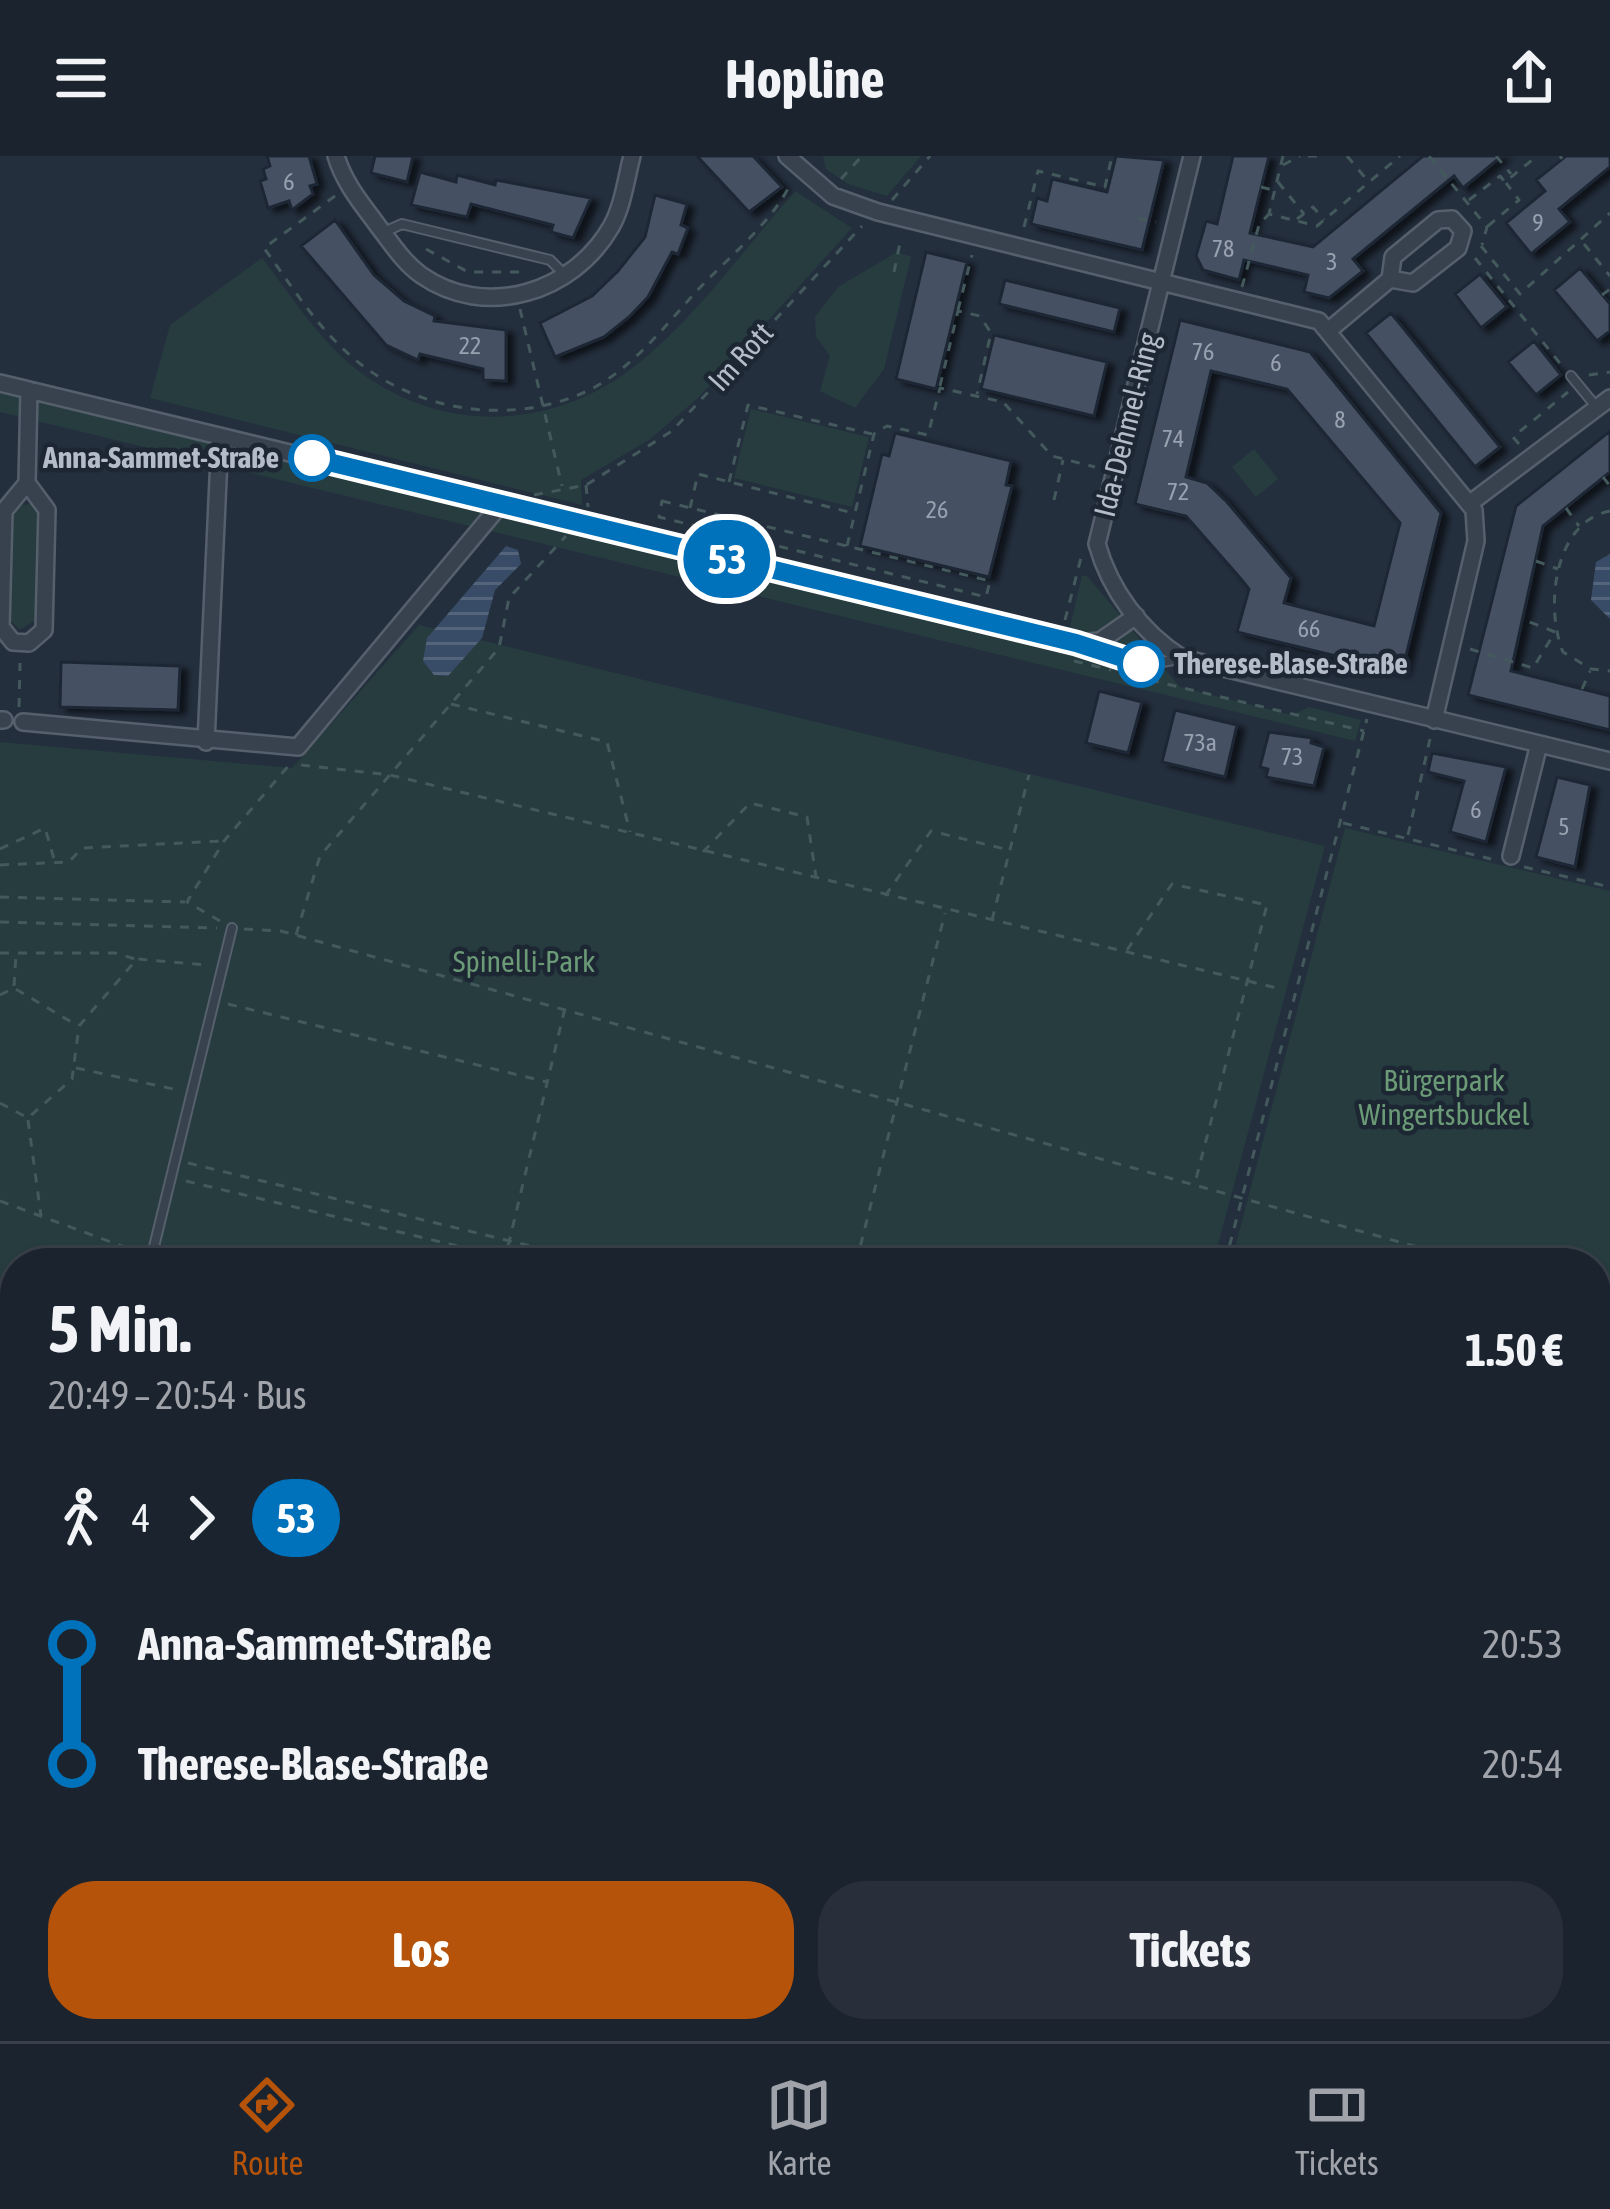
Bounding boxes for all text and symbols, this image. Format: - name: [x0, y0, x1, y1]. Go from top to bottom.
- icon: menu: [48, 45, 114, 111]
- icon: share: [1496, 45, 1562, 111]
- text: Hopline: [725, 48, 885, 109]
- house number: 6: [283, 168, 295, 195]
- house number: 9: [1532, 209, 1544, 236]
- house number: 78: [1212, 235, 1234, 262]
- house number: 3: [1326, 248, 1338, 275]
- street label: Im Rott: [701, 315, 780, 397]
- street label: Ida-Dehmel-Ring: [1087, 329, 1165, 520]
- house number: 22: [459, 332, 481, 359]
- house number: 76: [1192, 338, 1214, 365]
- house number: 6: [1270, 349, 1282, 376]
- house number: 8: [1334, 406, 1346, 433]
- house number: 74: [1162, 425, 1184, 452]
- marker: Anna-Sammet-Straße: [290, 436, 334, 480]
- place label: Anna-Sammet-Straße: [42, 440, 279, 474]
- house number: 72: [1167, 478, 1189, 505]
- house number: 26: [926, 496, 948, 523]
- line badge: 53: [673, 520, 781, 598]
- text: 53: [707, 535, 747, 583]
- house number: 66: [1298, 615, 1320, 642]
- marker: Therese-Blase-Straße: [1119, 642, 1163, 686]
- place label: Therese-Blase-Straße: [1174, 646, 1408, 680]
- house number: 73a: [1183, 729, 1217, 756]
- house number: 73: [1281, 743, 1303, 770]
- house number: 6: [1470, 796, 1482, 823]
- house number: 5: [1558, 813, 1570, 840]
- park label: Spinelli-Park: [453, 944, 595, 978]
- park label: Bürgerpark Wingertsbuckel: [1359, 1063, 1529, 1131]
- text: 5 Min.: [48, 1290, 191, 1366]
- text: 1.50 €: [1465, 1324, 1563, 1376]
- text: 20:49 – 20:54 · Bus: [48, 1373, 307, 1417]
- icon: walk: [48, 1485, 114, 1551]
- icon: forward: [168, 1485, 234, 1551]
- text: 53: [276, 1494, 316, 1542]
- text: 4: [132, 1496, 150, 1540]
- text: Anna-Sammet-Straße: [138, 1618, 492, 1670]
- text: 20:53: [1482, 1622, 1563, 1666]
- text: Therese-Blase-Straße: [138, 1738, 489, 1790]
- text: 20:54: [1482, 1742, 1563, 1786]
- button: Los: [48, 1881, 794, 2019]
- button: Tickets: [818, 1881, 1563, 2019]
- tab: Route: [231, 2072, 303, 2182]
- tab: Karte: [766, 2072, 832, 2182]
- tab: Tickets: [1295, 2072, 1379, 2182]

